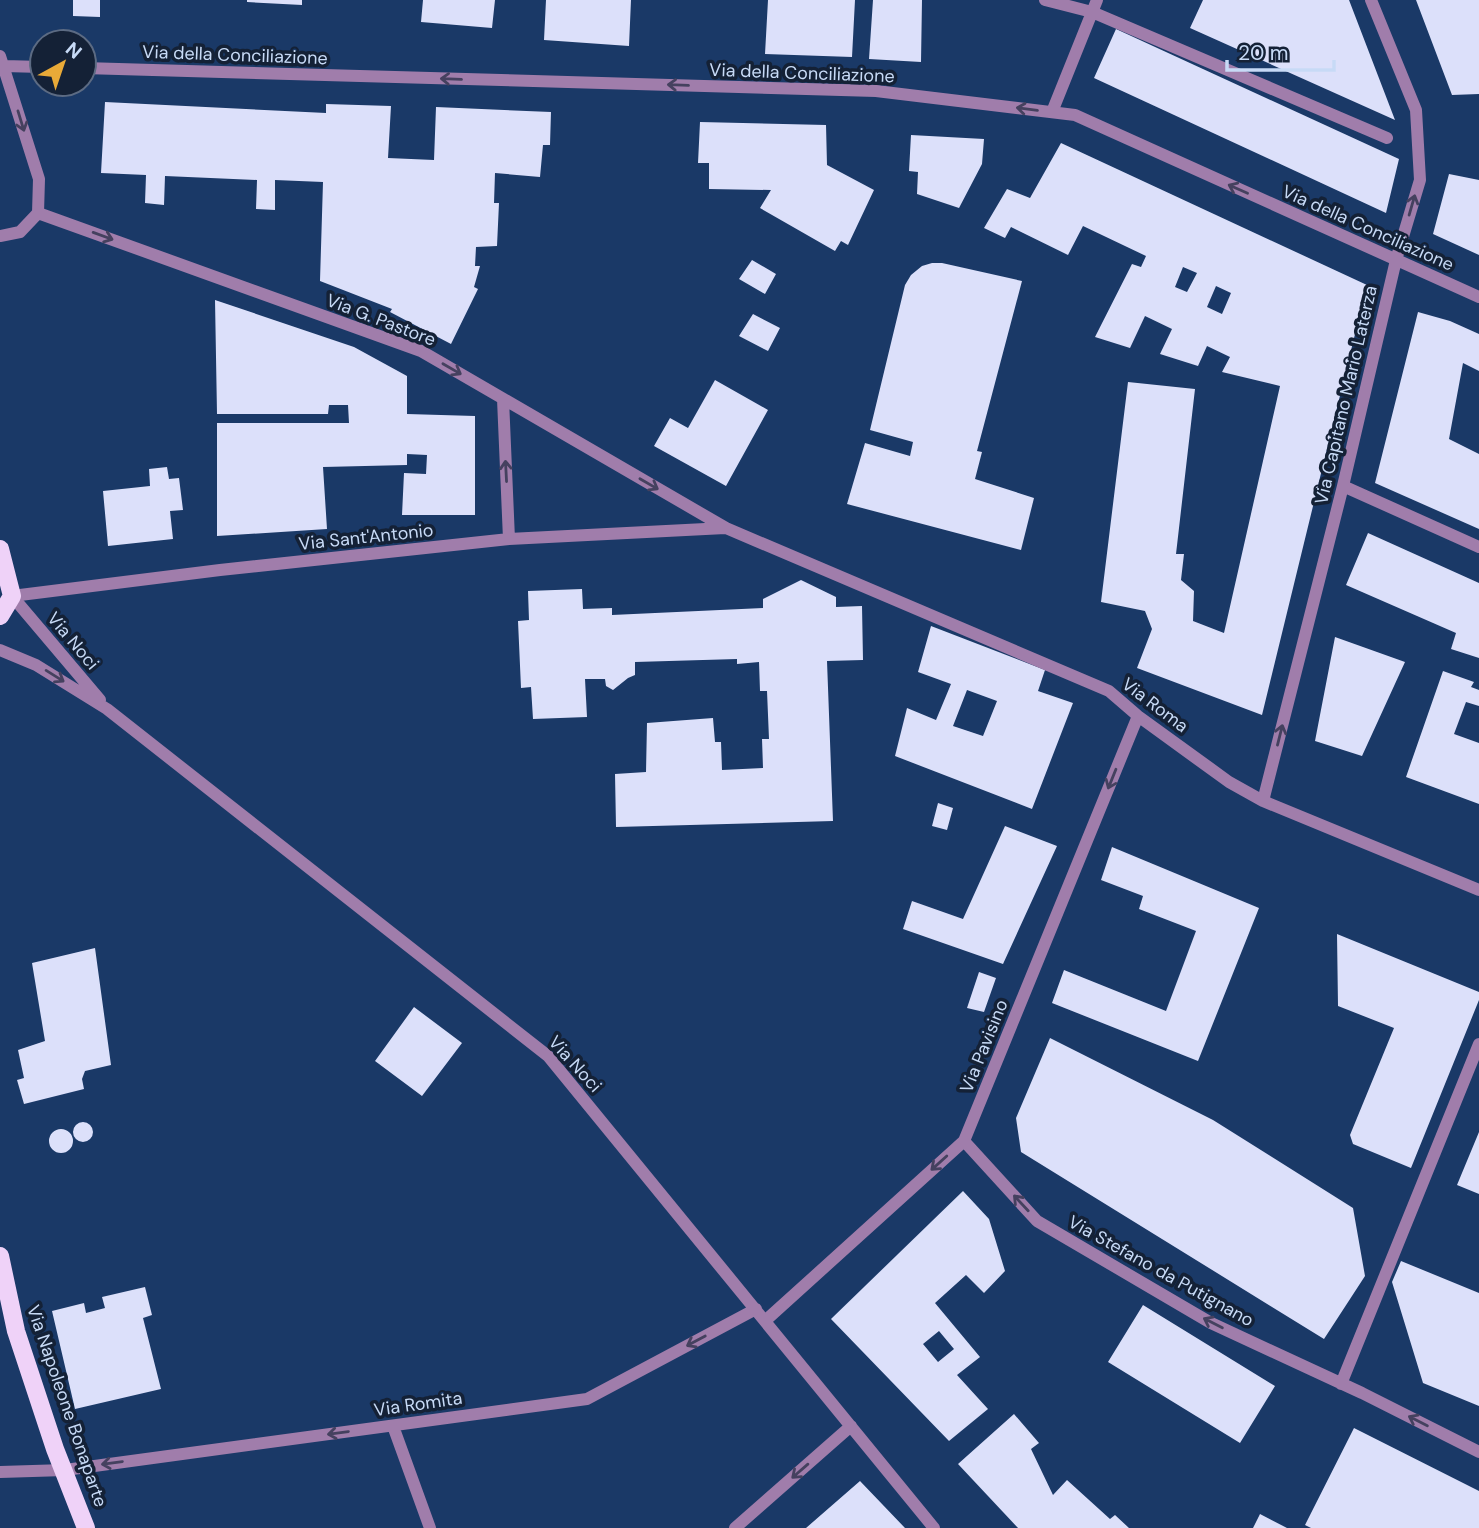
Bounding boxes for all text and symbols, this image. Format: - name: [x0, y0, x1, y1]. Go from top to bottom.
- north arrow: [28, 28, 98, 98]
- scale bar: [1227, 28, 1334, 72]
- text: N: [60, 36, 87, 64]
- text: 20 m: [1238, 39, 1289, 67]
- street label: Via della Conciliazione: [142, 40, 328, 70]
- street label: Via della Conciliazione: [709, 58, 895, 88]
- one-way arrow: [439, 72, 462, 85]
- one-way arrow: [667, 79, 690, 92]
- one-way arrow: [1016, 103, 1039, 116]
- one-way arrow: [16, 109, 29, 131]
- street label: Via della Conciliazione: [1278, 179, 1458, 277]
- one-way arrow: [1228, 181, 1249, 195]
- one-way arrow: [1407, 195, 1420, 217]
- one-way arrow: [91, 231, 113, 243]
- street label: Via Capitano Mario Laterza: [1309, 283, 1383, 507]
- street label: Via G. Pastore: [323, 288, 439, 352]
- one-way arrow: [441, 363, 462, 376]
- one-way arrow: [500, 459, 513, 482]
- one-way arrow: [638, 477, 658, 491]
- street label: Via Sant'Antonio: [297, 518, 435, 556]
- street label: Via Noci: [42, 607, 104, 675]
- one-way arrow: [44, 670, 64, 684]
- street label: Via Roma: [1117, 672, 1193, 738]
- one-way arrow: [1274, 724, 1287, 747]
- one-way arrow: [1105, 768, 1118, 790]
- street label: Via Pavisino: [954, 996, 1014, 1096]
- street label: Via Noci: [543, 1030, 607, 1098]
- one-way arrow: [931, 1154, 949, 1170]
- one-way arrow: [1013, 1194, 1029, 1212]
- street label: Via Stefano da Putignano: [1064, 1210, 1258, 1332]
- street label: Via Napoleone Bonaparte: [21, 1302, 113, 1510]
- one-way arrow: [1203, 1316, 1224, 1329]
- one-way arrow: [686, 1335, 706, 1349]
- street label: Via Romita: [372, 1386, 464, 1422]
- one-way arrow: [1408, 1414, 1429, 1428]
- one-way arrow: [327, 1427, 350, 1440]
- one-way arrow: [101, 1457, 124, 1470]
- one-way arrow: [791, 1463, 809, 1479]

